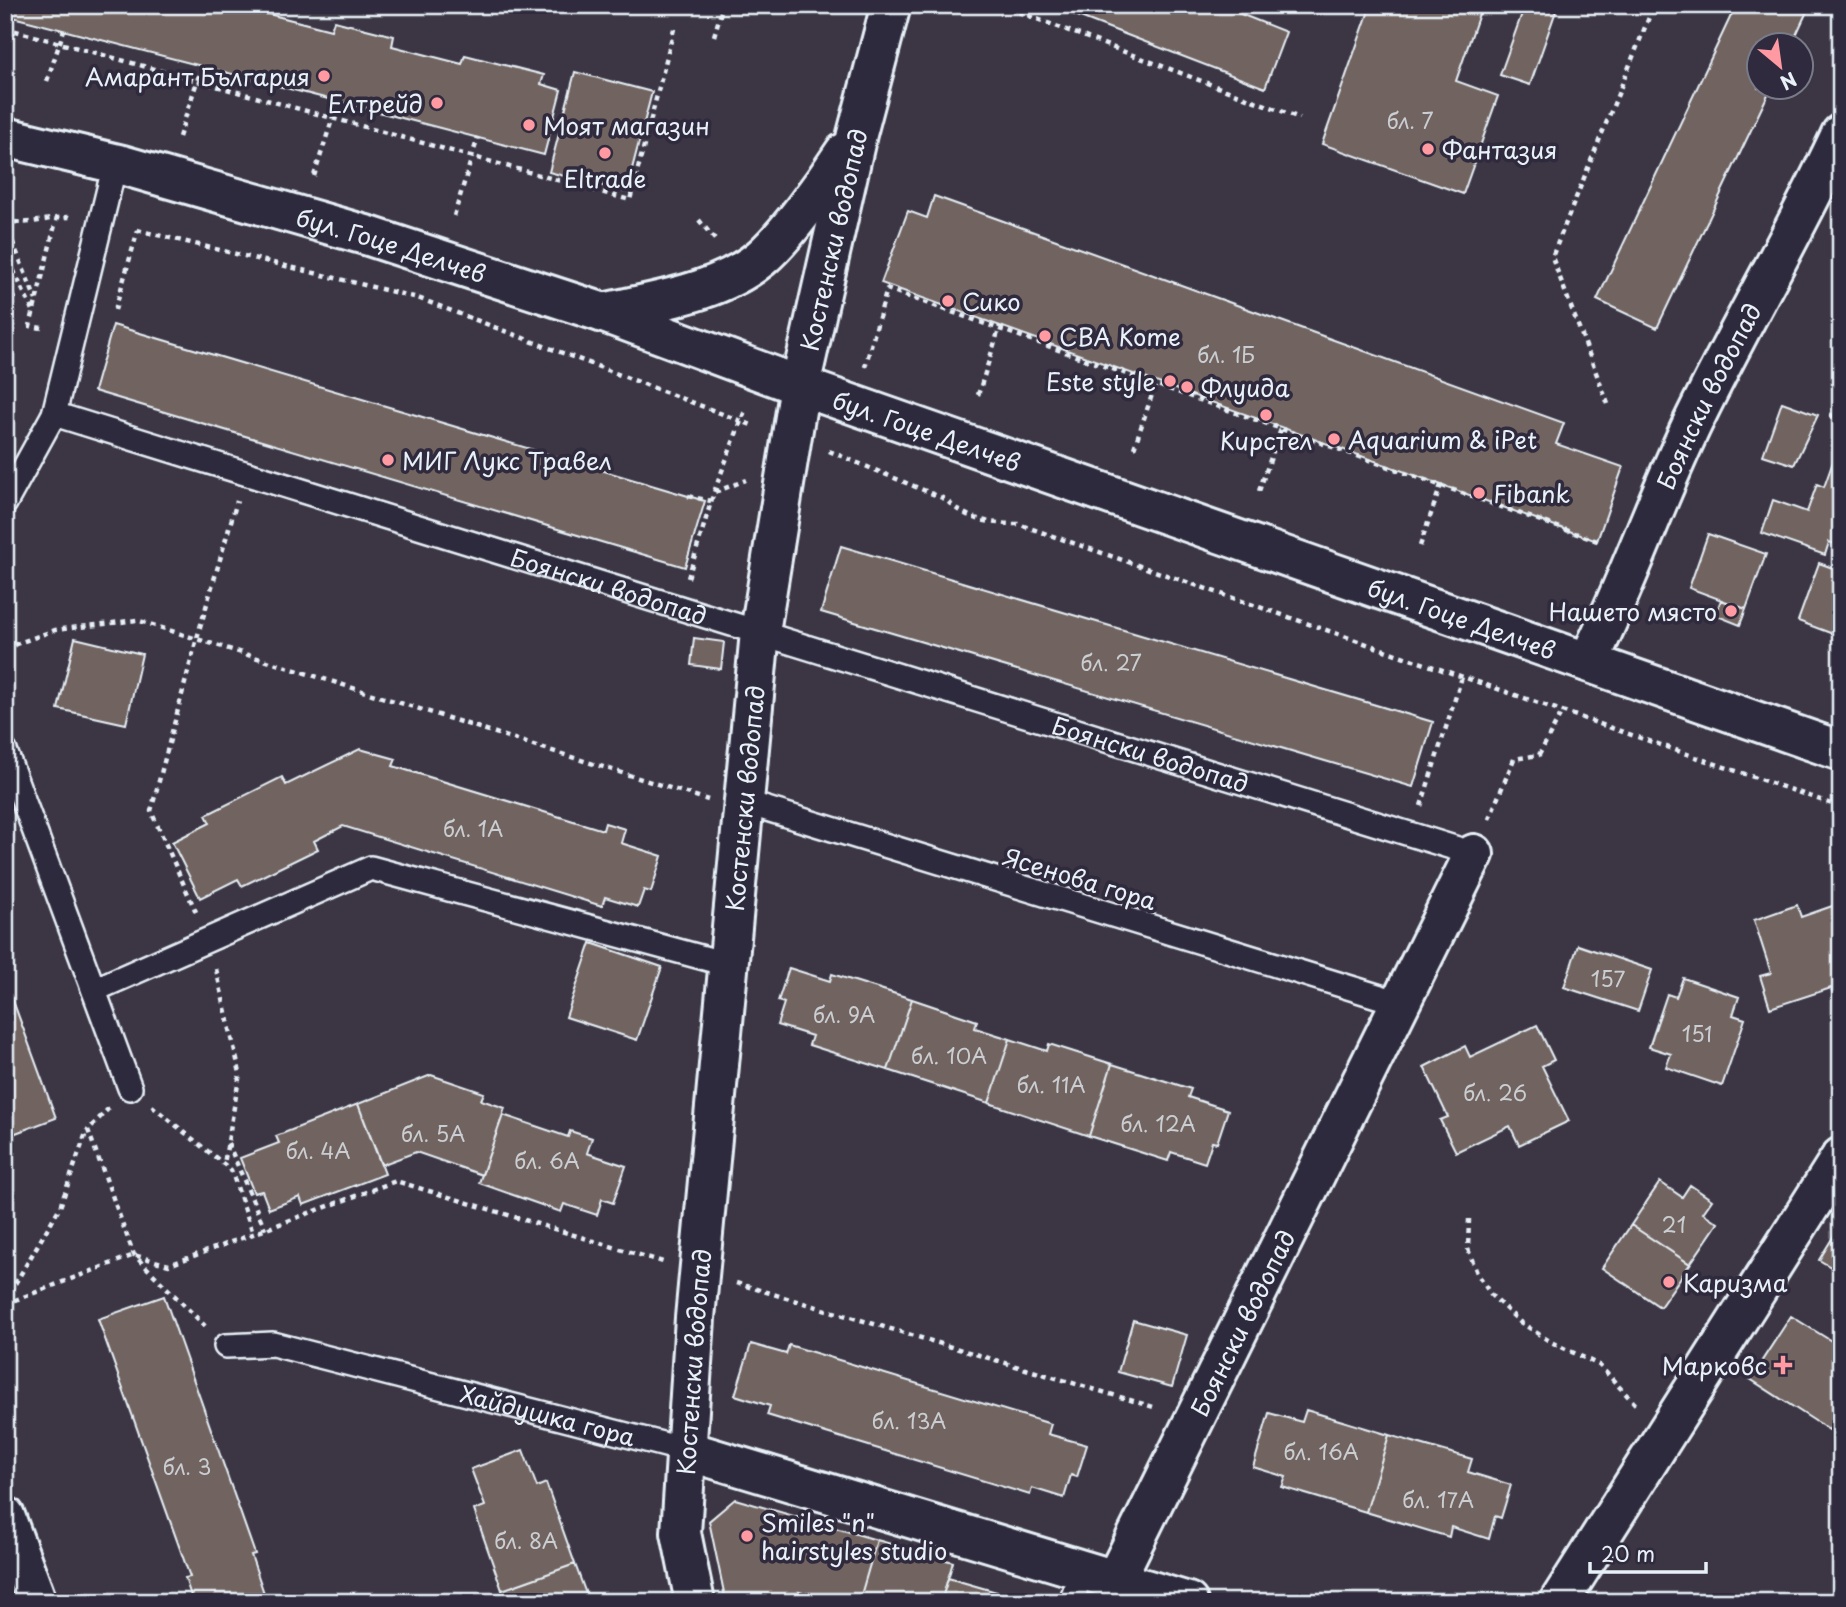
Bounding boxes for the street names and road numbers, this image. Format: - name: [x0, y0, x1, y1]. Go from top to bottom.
- street label: Костенски водопад: [791, 125, 876, 354]
- street label: бул. Гоце Делчев: [292, 198, 491, 291]
- street label: Боянски водопад: [1647, 296, 1769, 495]
- street label: бул. Гоце Делчев: [828, 381, 1026, 480]
- street label: Боянски водопад: [506, 539, 712, 633]
- street label: бул. Гоце Делчев: [1363, 568, 1561, 668]
- street label: Костенски водопад: [716, 684, 773, 913]
- street label: Боянски водопад: [1048, 706, 1253, 801]
- street label: Ясенова гора: [999, 838, 1161, 918]
- street label: Боянски водопад: [1181, 1223, 1304, 1422]
- street label: Костенски водопад: [667, 1247, 719, 1476]
- street label: Хайдушка гора: [457, 1375, 639, 1455]

